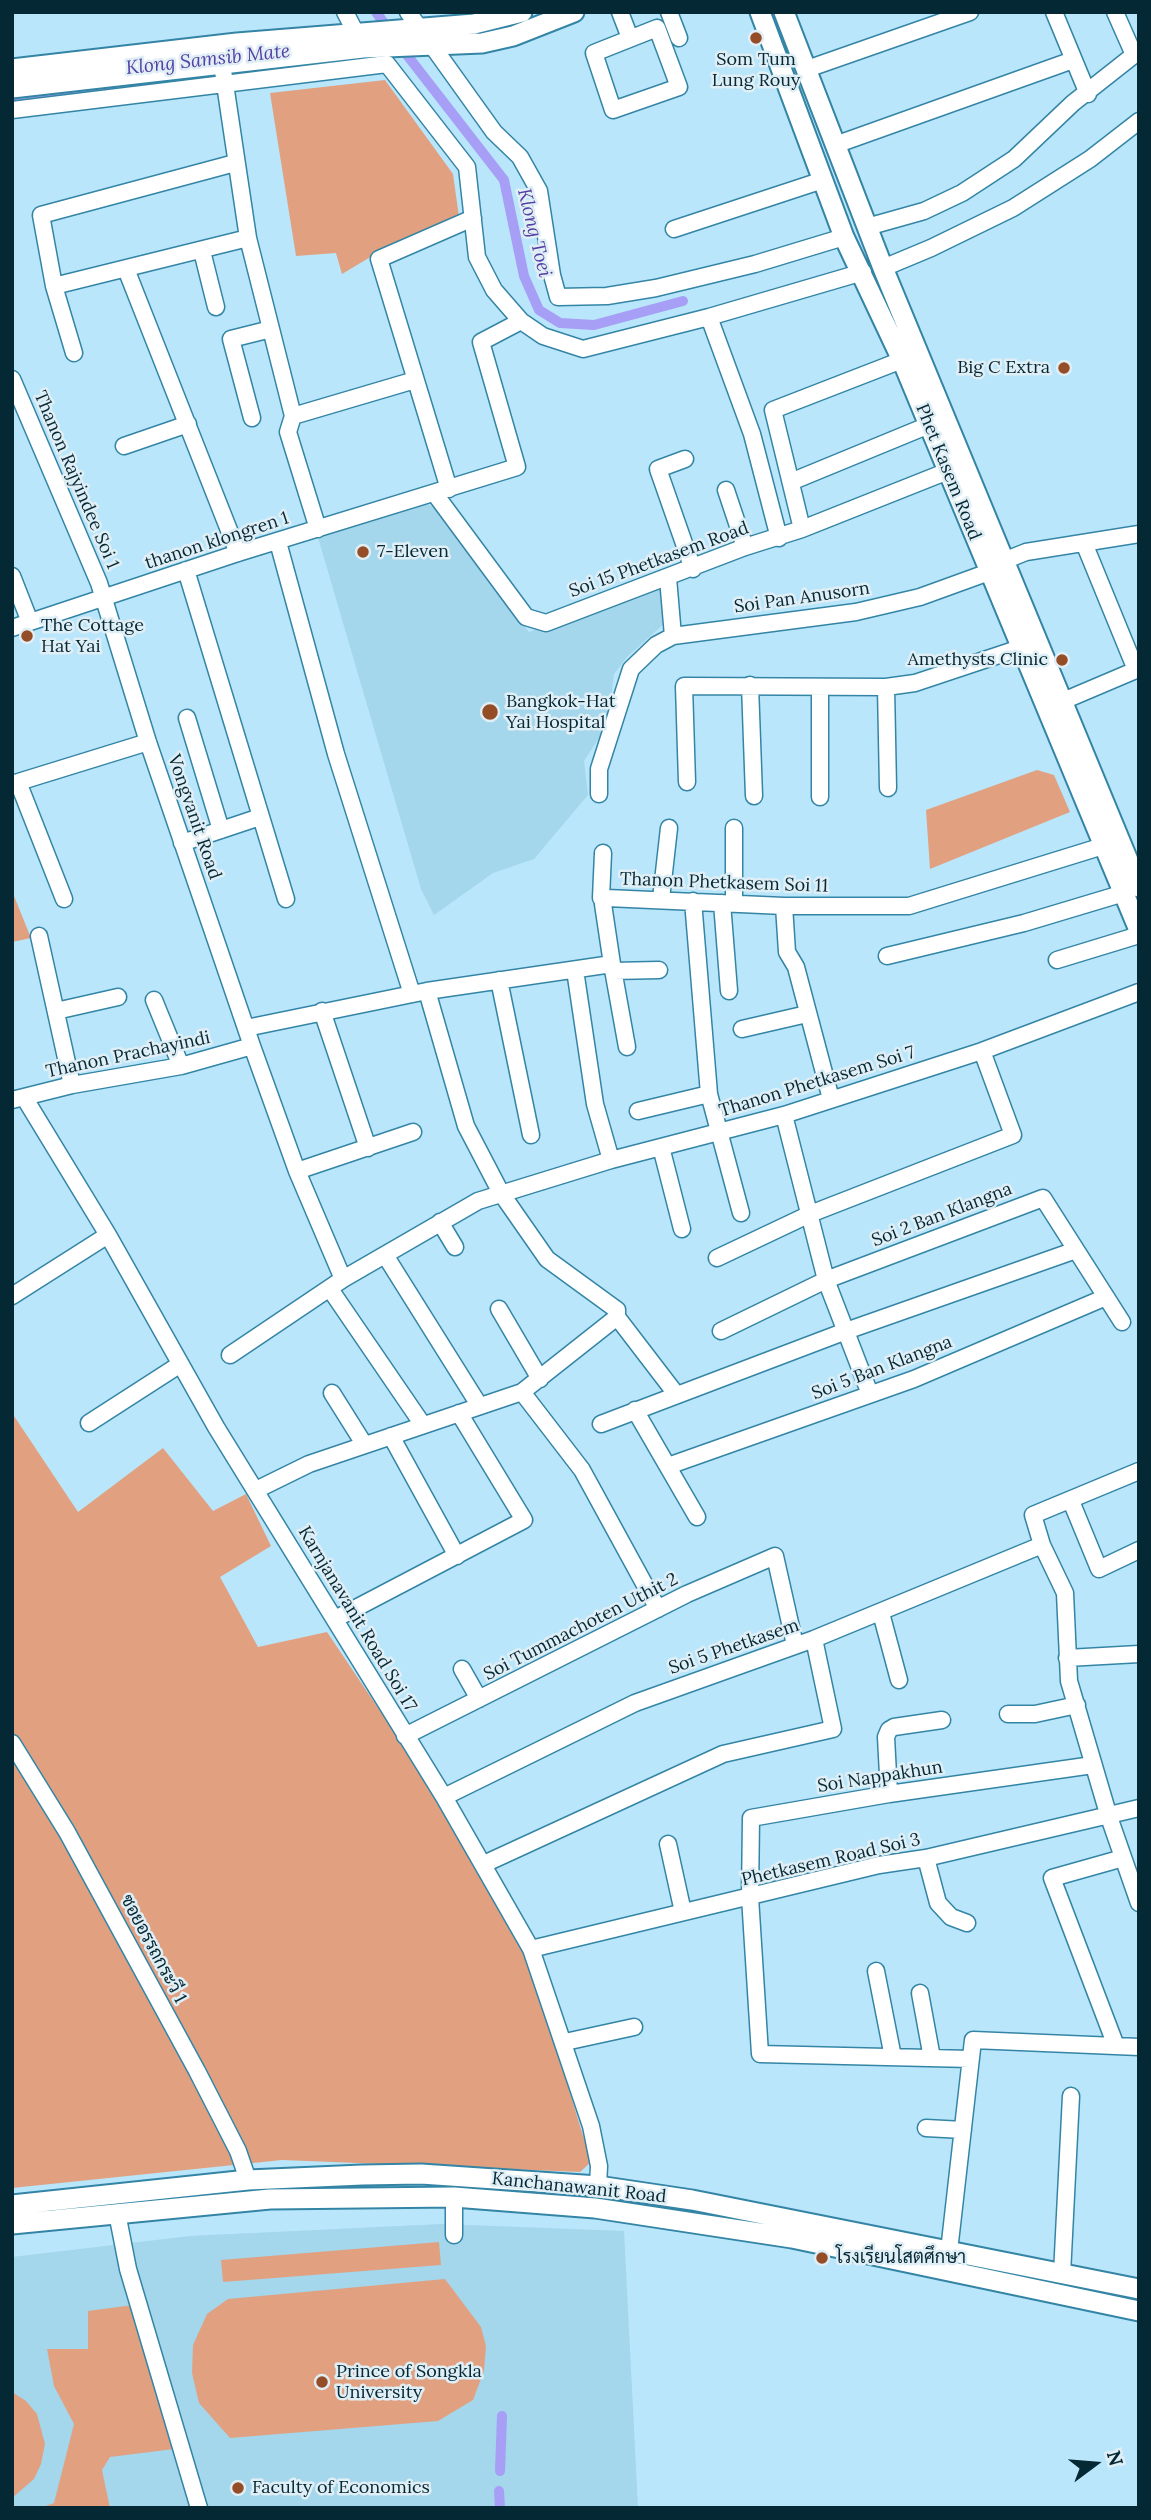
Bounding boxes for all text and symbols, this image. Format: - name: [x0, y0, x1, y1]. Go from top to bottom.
- marker: Som Tum Lung Rouy: [748, 30, 764, 46]
- water label: Klong Samsib Mate: [125, 40, 291, 80]
- place label: Som Tum Lung Rouy: [712, 49, 800, 92]
- water label: Klong Toei: [512, 186, 556, 280]
- place label: Big C Extra: [957, 357, 1050, 379]
- marker: Big C Extra: [1056, 360, 1072, 376]
- street label: Thanon Rajyindee Soi 1: [29, 388, 123, 572]
- street label: Phet Kasem Road: [911, 401, 985, 543]
- street label: thanon klongren 1: [142, 508, 292, 574]
- street label: Soi 15 Phetkasem Road: [566, 517, 752, 603]
- place label: 7-Eleven: [377, 541, 449, 563]
- marker: 7-Eleven: [355, 544, 371, 560]
- street label: Soi Pan Anusorn: [733, 578, 871, 618]
- place label: The Cottage Hat Yai: [41, 615, 144, 658]
- marker: The Cottage Hat Yai: [19, 628, 35, 644]
- place label: Amethysts Clinic: [907, 649, 1048, 671]
- marker: Amethysts Clinic: [1054, 652, 1070, 668]
- place label: Bangkok-Hat Yai Hospital: [506, 691, 616, 734]
- marker: Bangkok-Hat Yai Hospital: [480, 702, 500, 722]
- street label: Vongvanit Road: [163, 752, 225, 882]
- street label: Thanon Phetkasem Soi 11: [619, 869, 829, 897]
- street label: Thanon Prachayindi: [44, 1027, 212, 1083]
- street label: Thanon Phetkasem Soi 7: [717, 1042, 917, 1122]
- street label: Soi 2 Ban Klangna: [869, 1178, 1015, 1252]
- street label: Soi 5 Ban Klangna: [809, 1331, 955, 1405]
- street label: Karnjanavanit Road Soi 17: [293, 1522, 421, 1716]
- street label: Soi Tummachoten Uthit 2: [480, 1569, 682, 1685]
- street label: Soi 5 Phetkasem: [666, 1615, 802, 1679]
- street label: Soi Nappakhun: [816, 1756, 944, 1798]
- street label: Phetkasem Road Soi 3: [739, 1829, 923, 1891]
- street label: ซอยอรรถกระวี 1: [115, 1891, 191, 2007]
- street label: Kanchanawanit Road: [491, 2168, 667, 2208]
- place label: โรงเรียนโสตศึกษา: [836, 2247, 966, 2269]
- marker: โรงเรียนโสตศึกษา: [814, 2250, 830, 2266]
- place label: Prince of Songkla University: [336, 2361, 482, 2404]
- marker: Prince of Songkla University: [314, 2374, 330, 2390]
- north arrow: [1060, 2429, 1130, 2499]
- text: N: [1102, 2448, 1129, 2469]
- place label: Faculty of Economics: [252, 2477, 430, 2499]
- marker: Faculty of Economics: [230, 2480, 246, 2496]

